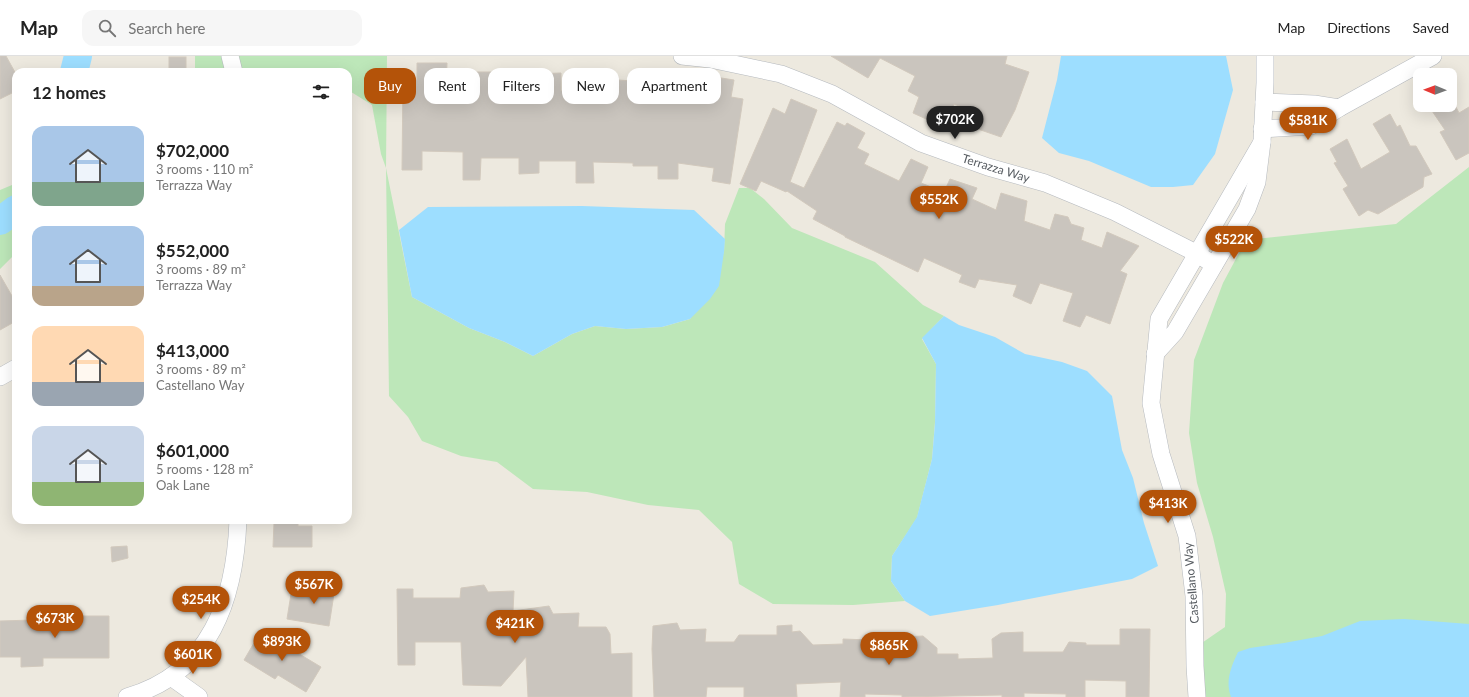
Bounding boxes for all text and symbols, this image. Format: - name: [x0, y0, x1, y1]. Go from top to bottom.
- search box: [82, 10, 362, 46]
- text: Map: [20, 16, 58, 39]
- icon: search: [96, 17, 118, 39]
- text: Search here: [128, 19, 206, 37]
- text: Map: [1278, 19, 1305, 36]
- text: Directions: [1327, 19, 1390, 36]
- text: Saved: [1412, 19, 1449, 36]
- chip: Buy: [364, 68, 416, 104]
- chip: Rent: [424, 68, 480, 104]
- chip: Filters: [488, 68, 554, 104]
- chip: New: [562, 68, 619, 104]
- chip: Apartment: [627, 68, 721, 104]
- north arrow: [1413, 68, 1457, 112]
- map controls: [1413, 68, 1457, 112]
- icon: filters: [310, 81, 332, 103]
- text: 12 homes: [32, 82, 106, 103]
- pin: $702K: [927, 106, 983, 140]
- pin: $581K: [1280, 107, 1336, 141]
- text: $702K: [935, 111, 975, 127]
- text: $581K: [1288, 112, 1328, 128]
- text: $702,000: [156, 140, 229, 161]
- icon: home: [64, 142, 112, 190]
- street label: Terrazza Way: [960, 151, 1032, 186]
- text: 3 rooms · 110 m²: [156, 161, 253, 177]
- text: Terrazza Way: [156, 177, 232, 193]
- pin: $552K: [911, 186, 967, 220]
- text: $552K: [919, 191, 959, 207]
- pin: $522K: [1206, 226, 1262, 260]
- text: $522K: [1214, 231, 1254, 247]
- text: $552,000: [156, 240, 229, 261]
- icon: home: [64, 242, 112, 290]
- text: 3 rooms · 89 m²: [156, 261, 246, 277]
- text: Terrazza Way: [156, 277, 232, 293]
- text: $413,000: [156, 340, 229, 361]
- icon: home: [64, 342, 112, 390]
- text: 3 rooms · 89 m²: [156, 361, 246, 377]
- text: Castellano Way: [156, 377, 244, 393]
- text: $601,000: [156, 440, 229, 461]
- icon: home: [64, 442, 112, 490]
- text: 5 rooms · 128 m²: [156, 461, 253, 477]
- text: Oak Lane: [156, 477, 210, 493]
- pin: $413K: [1140, 490, 1196, 524]
- text: $413K: [1148, 495, 1188, 511]
- street label: Castellano Way: [1180, 541, 1202, 624]
- pin: $567K: [286, 571, 342, 605]
- text: $567K: [294, 576, 334, 592]
- pin: $254K: [173, 586, 229, 620]
- text: $254K: [181, 591, 221, 607]
- pin: $673K: [27, 605, 83, 639]
- text: $673K: [35, 610, 75, 626]
- pin: $421K: [487, 610, 543, 644]
- text: $421K: [495, 615, 535, 631]
- pin: $893K: [254, 628, 310, 662]
- pin: $865K: [861, 632, 917, 666]
- text: $893K: [262, 633, 302, 649]
- text: $865K: [869, 637, 909, 653]
- pin: $601K: [165, 641, 221, 675]
- text: $601K: [173, 646, 213, 662]

